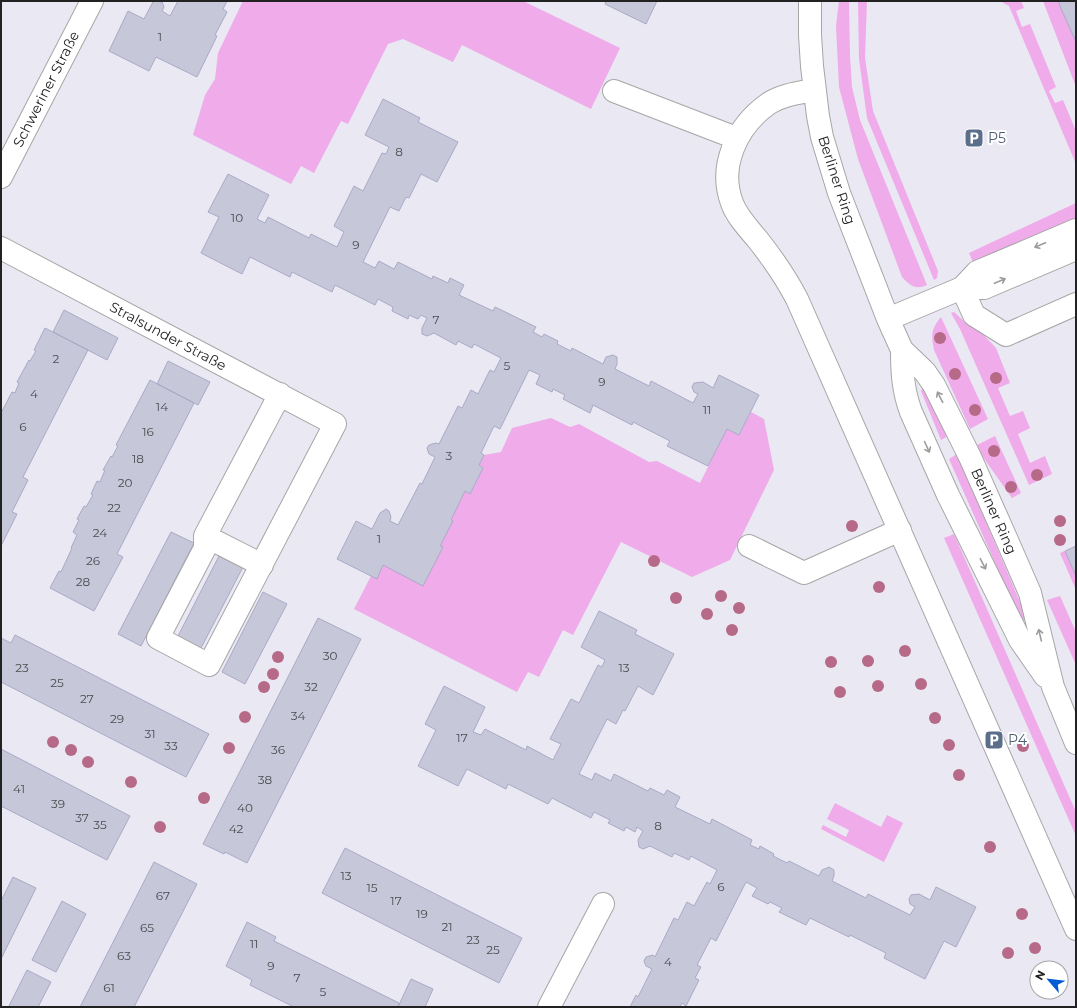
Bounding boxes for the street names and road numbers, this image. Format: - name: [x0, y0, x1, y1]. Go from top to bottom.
- street label: Schweriner Straße: [9, 28, 83, 150]
- street label: Berliner Ring: [814, 133, 860, 227]
- street label: Stralsunder Straße: [107, 298, 229, 374]
- street label: Berliner Ring: [967, 465, 1021, 557]

